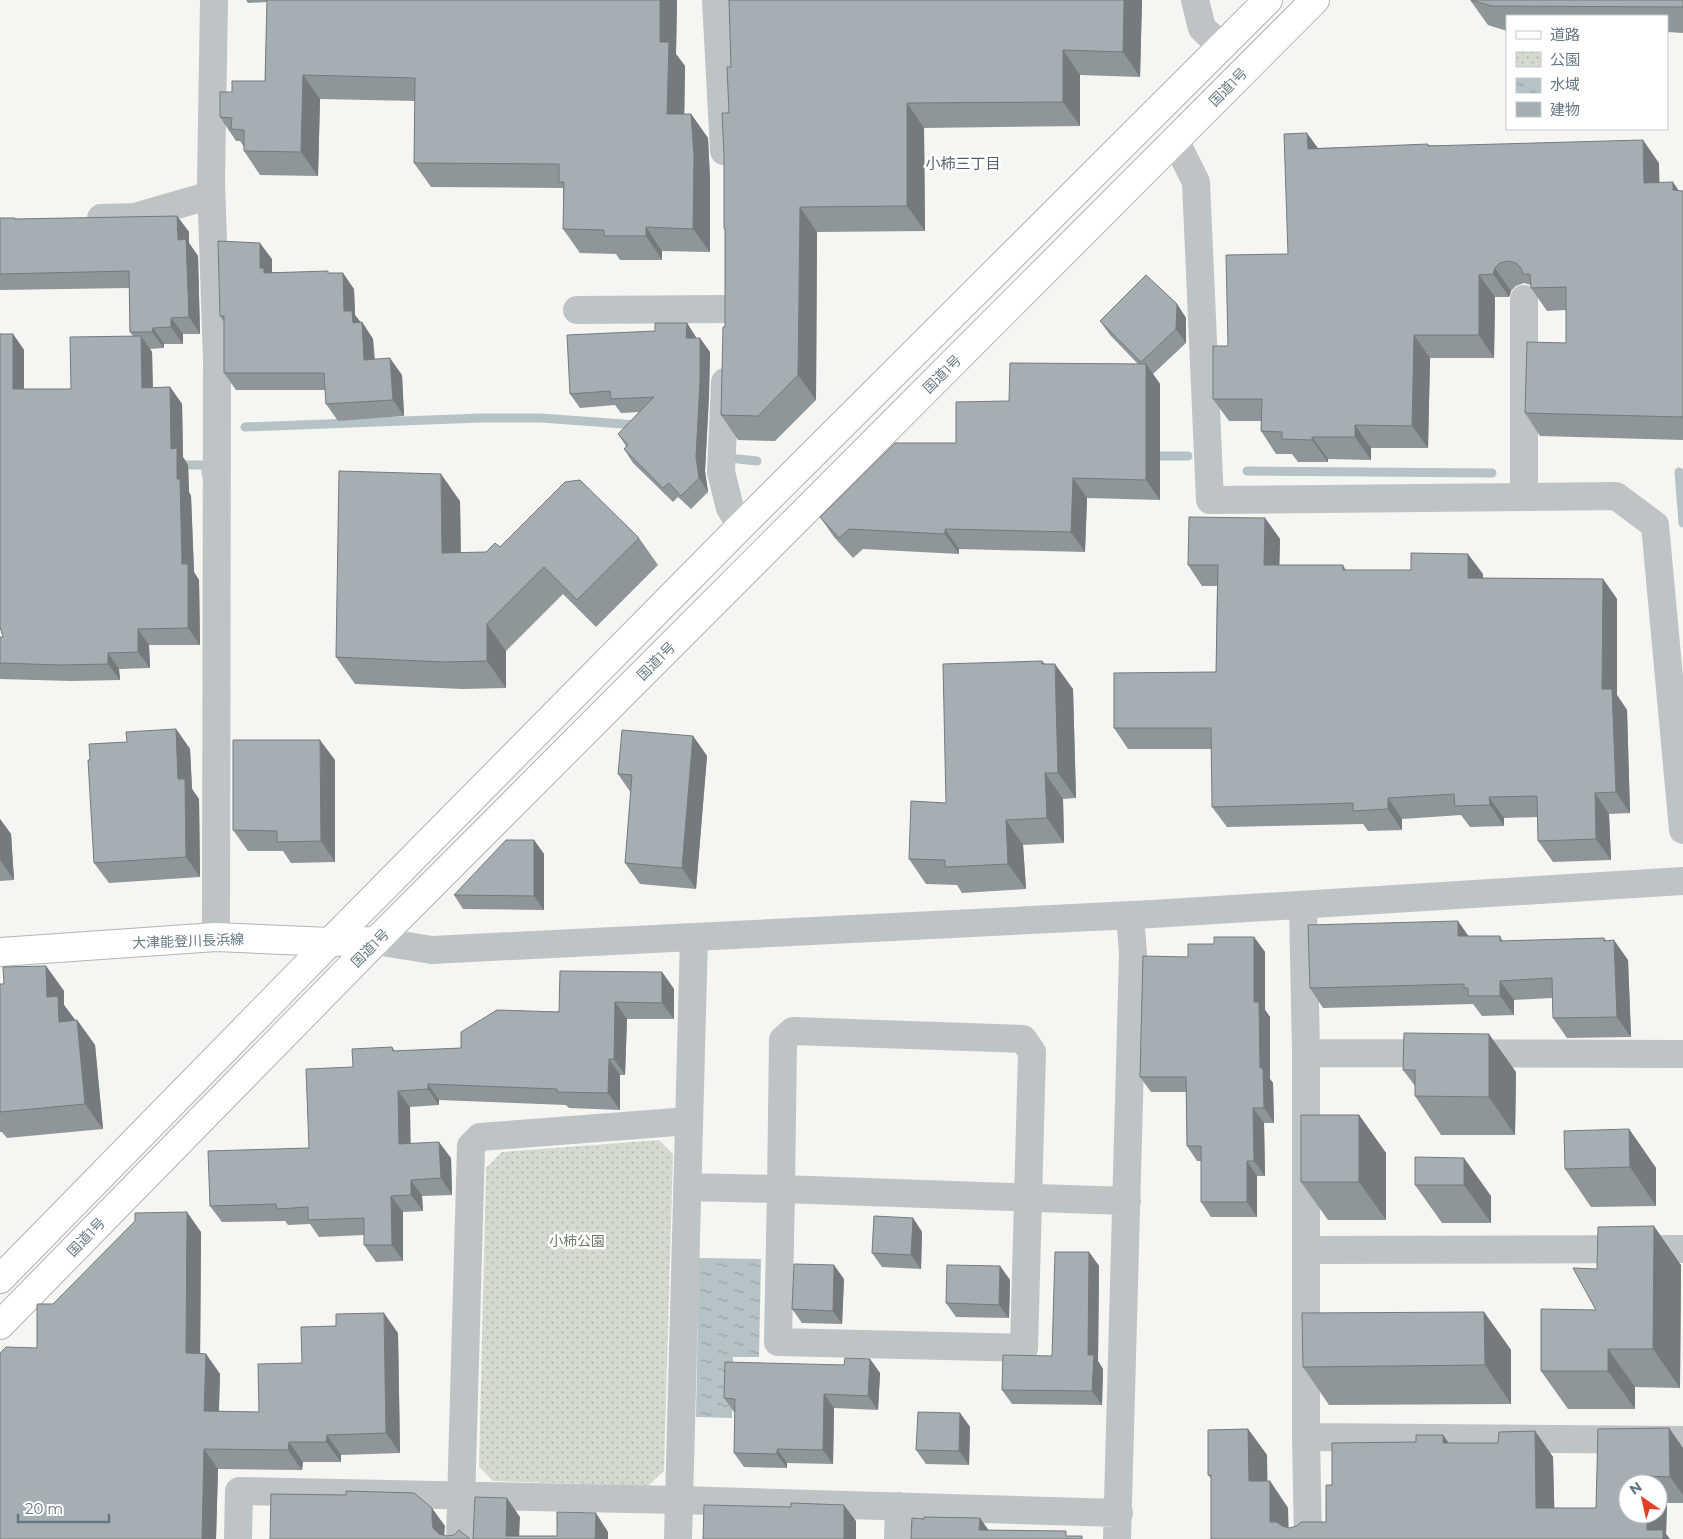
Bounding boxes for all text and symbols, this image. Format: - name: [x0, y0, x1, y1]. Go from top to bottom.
- legend: [1506, 15, 1668, 130]
- text: 道路: [1550, 25, 1580, 44]
- text: 公園: [1550, 50, 1580, 69]
- street label: 国道1号: [1205, 64, 1251, 110]
- text: 水域: [1550, 75, 1580, 94]
- text: 建物: [1550, 100, 1580, 119]
- district label: 小柿三丁目: [925, 154, 1001, 173]
- street label: 国道1号: [919, 351, 965, 397]
- street label: 国道1号: [633, 638, 679, 684]
- street label: 国道1号: [347, 925, 393, 971]
- street label: 大津能登川長浜線: [132, 930, 244, 952]
- street label: 国道1号: [63, 1214, 109, 1260]
- park label: 小柿公園: [549, 1232, 605, 1250]
- north arrow: [1618, 1474, 1668, 1524]
- text: N: [1626, 1478, 1645, 1499]
- scale bar: [18, 1492, 109, 1524]
- text: 20 m: [25, 1499, 63, 1518]

